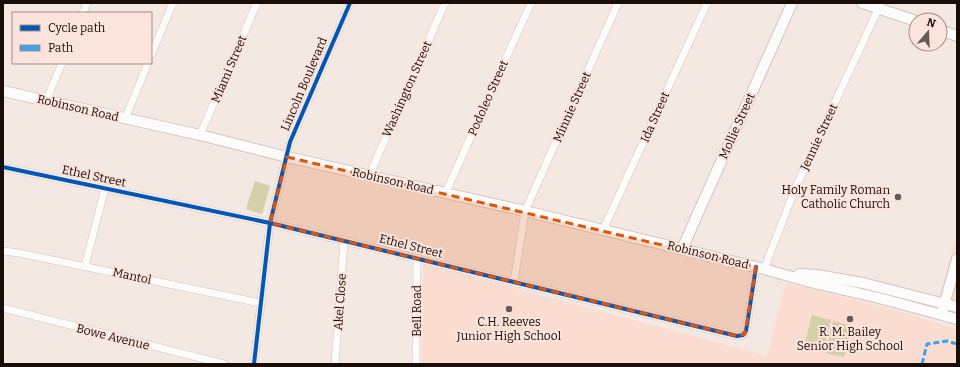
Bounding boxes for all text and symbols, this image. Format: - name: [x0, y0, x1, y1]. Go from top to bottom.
- legend: [12, 12, 152, 64]
- north arrow: [908, 12, 948, 52]
- text: N: [925, 15, 938, 31]
- text: Cycle path: [48, 21, 106, 35]
- street label: Miami Street: [208, 33, 250, 105]
- street label: Lincoln Boulevard: [278, 35, 330, 133]
- street label: Washington Street: [379, 38, 435, 139]
- text: Path: [48, 41, 74, 55]
- street label: Podoleo Street: [465, 58, 511, 138]
- street label: Minnie Street: [550, 69, 594, 145]
- street label: Ida Street: [638, 89, 673, 144]
- street label: Mollie Street: [716, 90, 758, 161]
- street label: Robinson Road: [36, 92, 120, 124]
- street label: Jennie Street: [797, 101, 841, 173]
- street label: Ethel Street: [61, 162, 128, 190]
- street label: Robinson Road: [351, 165, 435, 197]
- place label: Holy Family Roman Catholic Church: [782, 183, 891, 211]
- marker: Holy Family Roman Catholic Church: [893, 192, 903, 202]
- street label: Ethel Street: [378, 231, 445, 261]
- street label: Robinson Road: [666, 238, 750, 272]
- street label: Mantol: [111, 265, 153, 287]
- street label: Akel Close: [331, 273, 349, 331]
- street label: Bell Road: [410, 285, 424, 337]
- marker: C.H. Reeves Junior High School: [504, 304, 514, 314]
- marker: R. M. Bailey Senior High School: [845, 314, 855, 324]
- place label: C.H. Reeves Junior High School: [456, 315, 562, 343]
- street label: Bowe Avenue: [75, 321, 151, 353]
- place label: R. M. Bailey Senior High School: [797, 325, 904, 353]

